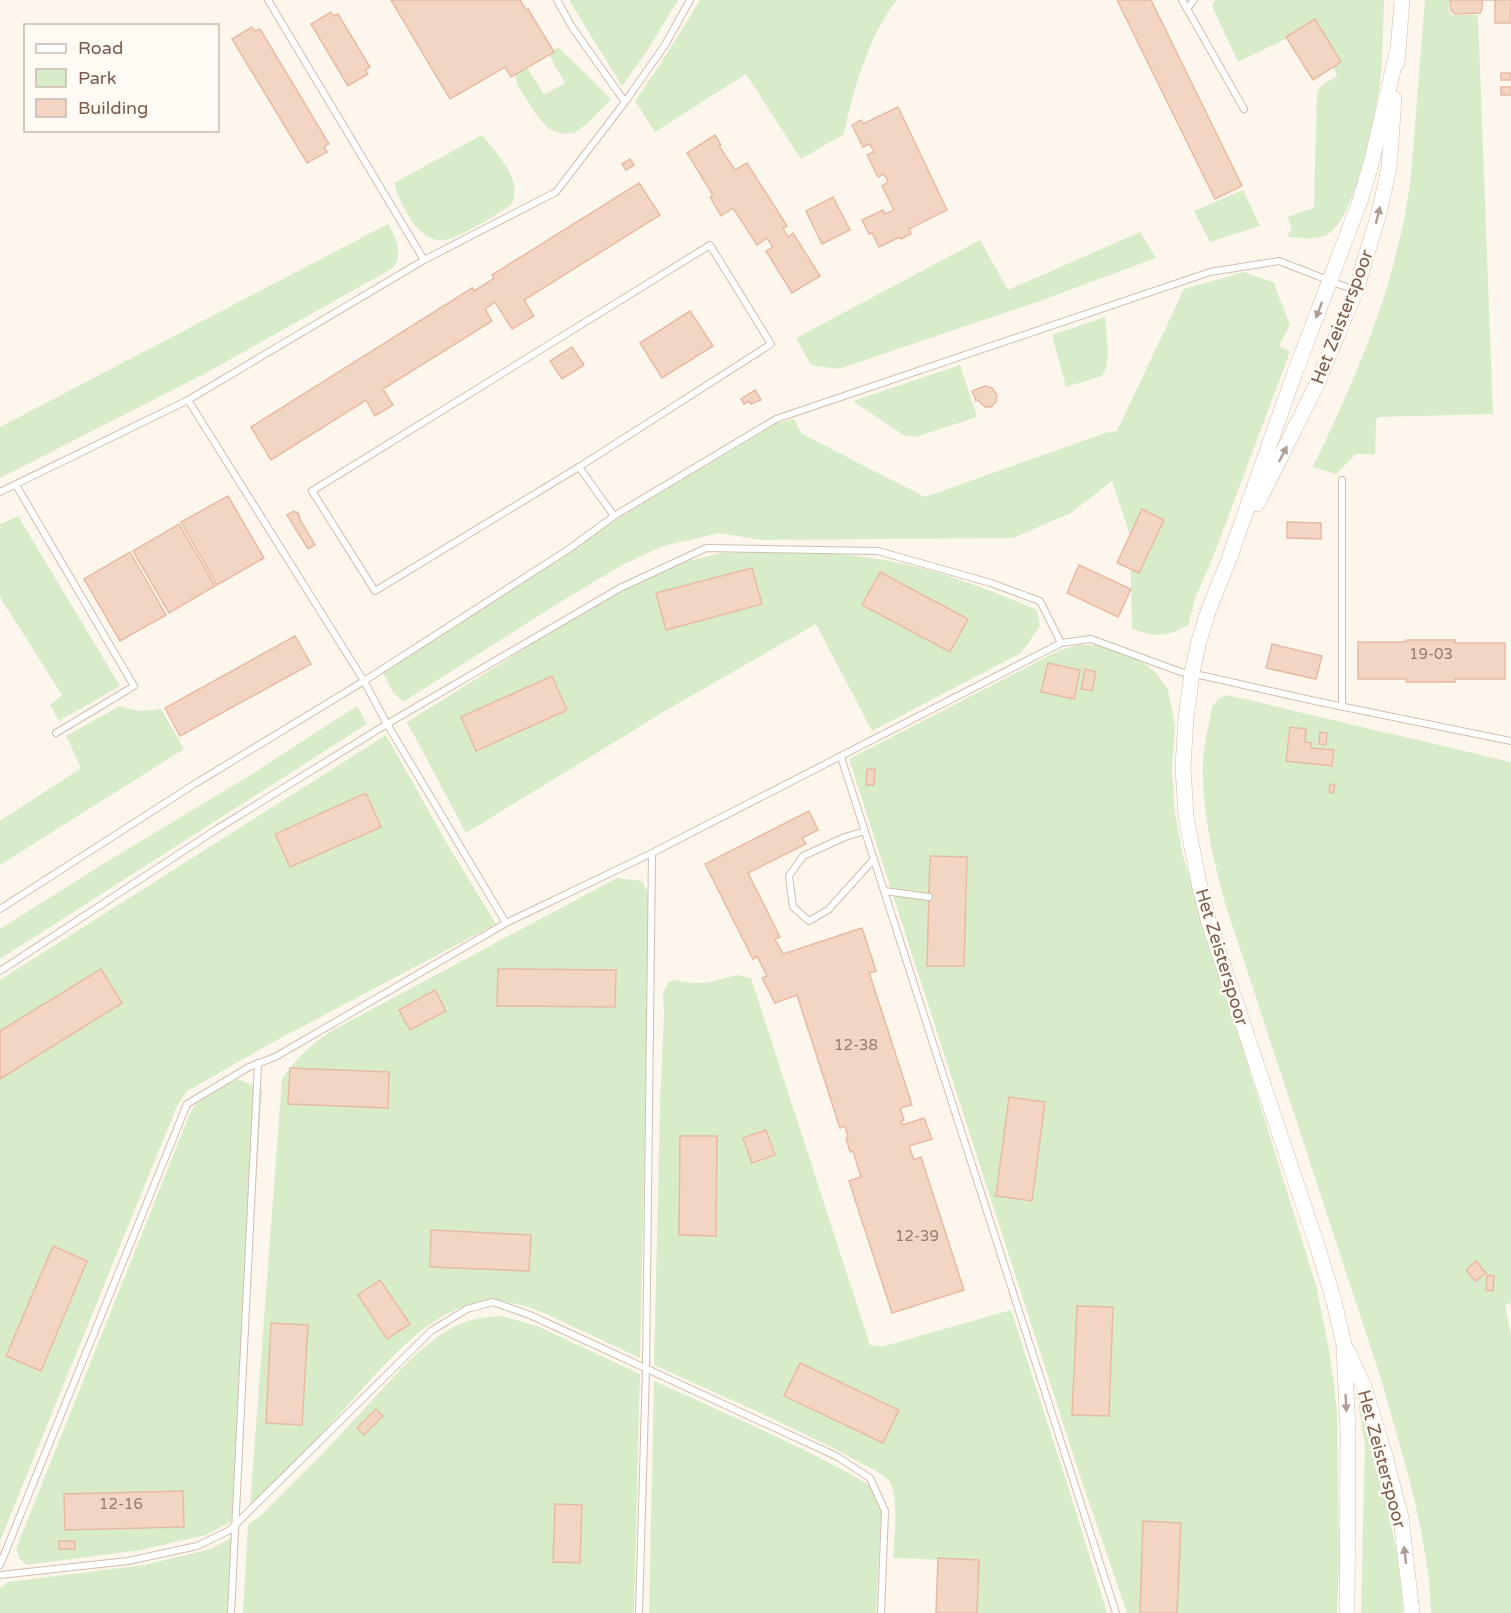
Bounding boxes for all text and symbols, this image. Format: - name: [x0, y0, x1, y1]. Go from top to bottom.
- legend: [24, 24, 219, 132]
- text: Road: [78, 37, 123, 59]
- text: Park: [78, 67, 117, 89]
- text: Building: [78, 97, 148, 119]
- one-way arrow: [1374, 206, 1384, 224]
- street label: Het Zeisterspoor: [1306, 246, 1378, 387]
- one-way arrow: [1314, 301, 1324, 319]
- one-way arrow: [1278, 445, 1287, 462]
- house number: 19-03: [1409, 645, 1453, 663]
- street label: Het Zeisterspoor: [1191, 886, 1253, 1028]
- house number: 12-38: [834, 1036, 878, 1054]
- house number: 12-39: [895, 1227, 939, 1245]
- street label: Het Zeisterspoor: [1353, 1387, 1411, 1531]
- one-way arrow: [1342, 1394, 1351, 1413]
- house number: 12-16: [99, 1495, 143, 1513]
- one-way arrow: [1400, 1545, 1410, 1564]

